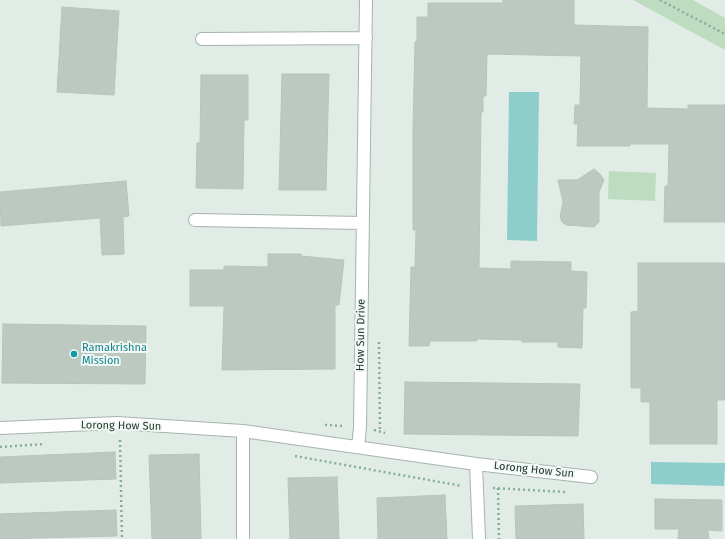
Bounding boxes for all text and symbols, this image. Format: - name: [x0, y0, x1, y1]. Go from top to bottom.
- street label: How Sun Drive: [354, 299, 368, 371]
- place label: Ramakrishna Mission: [82, 341, 147, 367]
- marker: Ramakrishna Mission: [69, 349, 79, 359]
- street label: Lorong How Sun: [81, 419, 161, 433]
- street label: Lorong How Sun: [493, 459, 575, 481]

